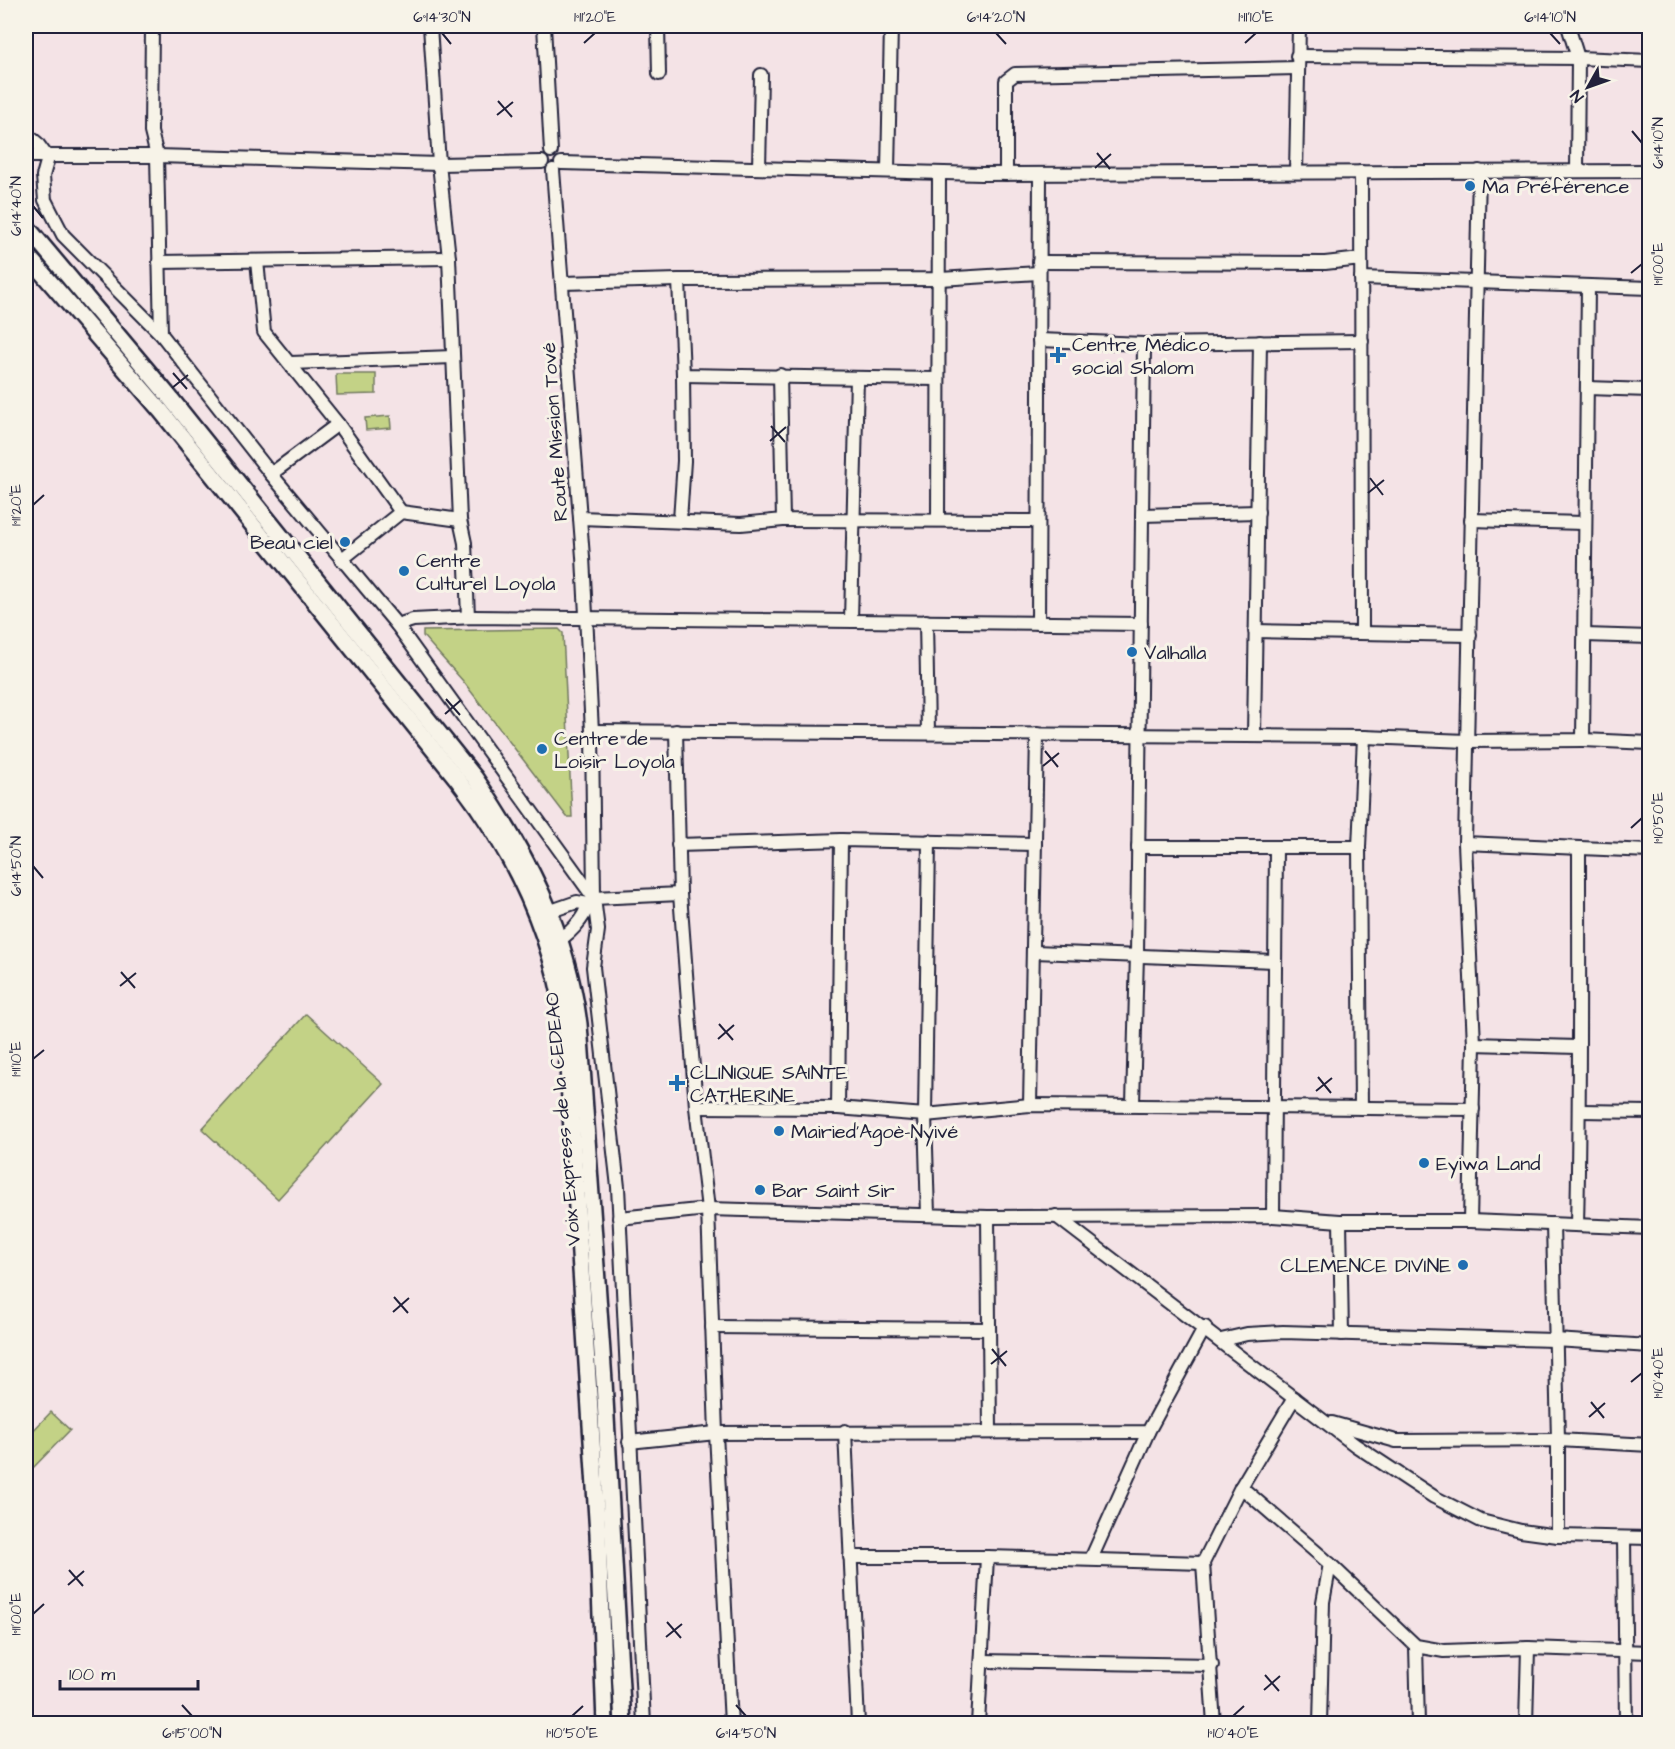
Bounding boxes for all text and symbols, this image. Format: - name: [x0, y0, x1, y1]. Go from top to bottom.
- text: 6°14'30"N: [413, 7, 471, 28]
- text: 1°11'20"E: [574, 7, 616, 28]
- text: 6°14'20"N: [967, 7, 1025, 28]
- text: 1°11'10"E: [1238, 7, 1274, 28]
- text: 6°14'10"N: [1524, 7, 1576, 28]
- north arrow: [1558, 57, 1618, 117]
- text: N: [1566, 85, 1589, 107]
- text: 6°14'10"N: [1648, 117, 1669, 169]
- place label: Ma Préférence: [1482, 173, 1630, 201]
- text: 6°14'40"N: [6, 176, 27, 236]
- marker: Ma Préférence: [1463, 179, 1477, 193]
- text: 1°11'00"E: [1648, 242, 1669, 285]
- place label: Centre Médico social Shalom: [1072, 331, 1209, 382]
- street label: Route Mission Tové: [535, 341, 575, 522]
- marker: Centre Médico social Shalom: [1049, 346, 1067, 364]
- text: 1°11'20"E: [6, 484, 27, 526]
- place label: Beau ciel: [250, 529, 333, 557]
- marker: Beau ciel: [338, 535, 352, 549]
- place label: Centre Culturel Loyola: [416, 547, 555, 599]
- marker: Centre Culturel Loyola: [397, 564, 411, 578]
- place label: Valhalla: [1144, 639, 1206, 667]
- marker: Valhalla: [1125, 645, 1139, 659]
- place label: Centre de Loisir Loyola: [554, 725, 675, 777]
- marker: Centre de Loisir Loyola: [535, 742, 549, 756]
- text: 1°10'50"E: [1648, 792, 1669, 844]
- text: 6°14'50"N: [6, 836, 27, 896]
- street label: Voix Express de la CEDEAO: [538, 991, 588, 1247]
- text: 1°11'10"E: [6, 1041, 27, 1077]
- place label: CLINIQUE SAINTE CATHERINE: [690, 1059, 848, 1110]
- marker: CLINIQUE SAINTE CATHERINE: [668, 1074, 686, 1092]
- place label: Mairied'Agoè-Nyivé: [791, 1118, 958, 1147]
- marker: Mairied'Agoè-Nyivé: [772, 1124, 786, 1138]
- place label: Eyiwa Land: [1436, 1150, 1540, 1179]
- marker: Eyiwa Land: [1417, 1156, 1431, 1170]
- place label: Bar Saint Sir: [772, 1177, 895, 1205]
- marker: Bar Saint Sir: [753, 1183, 767, 1197]
- place label: CLEMENCE DIVINE: [1280, 1252, 1451, 1280]
- marker: CLEMENCE DIVINE: [1456, 1258, 1470, 1272]
- text: 1°10'40"E: [1648, 1347, 1669, 1399]
- text: 1°11'00"E: [6, 1592, 27, 1635]
- scale bar: [60, 1653, 198, 1691]
- text: 100 m: [69, 1662, 115, 1687]
- text: 6°15'00"N: [162, 1723, 222, 1744]
- text: 1°10'50"E: [546, 1723, 598, 1744]
- text: 6°14'50"N: [716, 1723, 776, 1744]
- text: 1°10'40"E: [1207, 1723, 1259, 1744]

